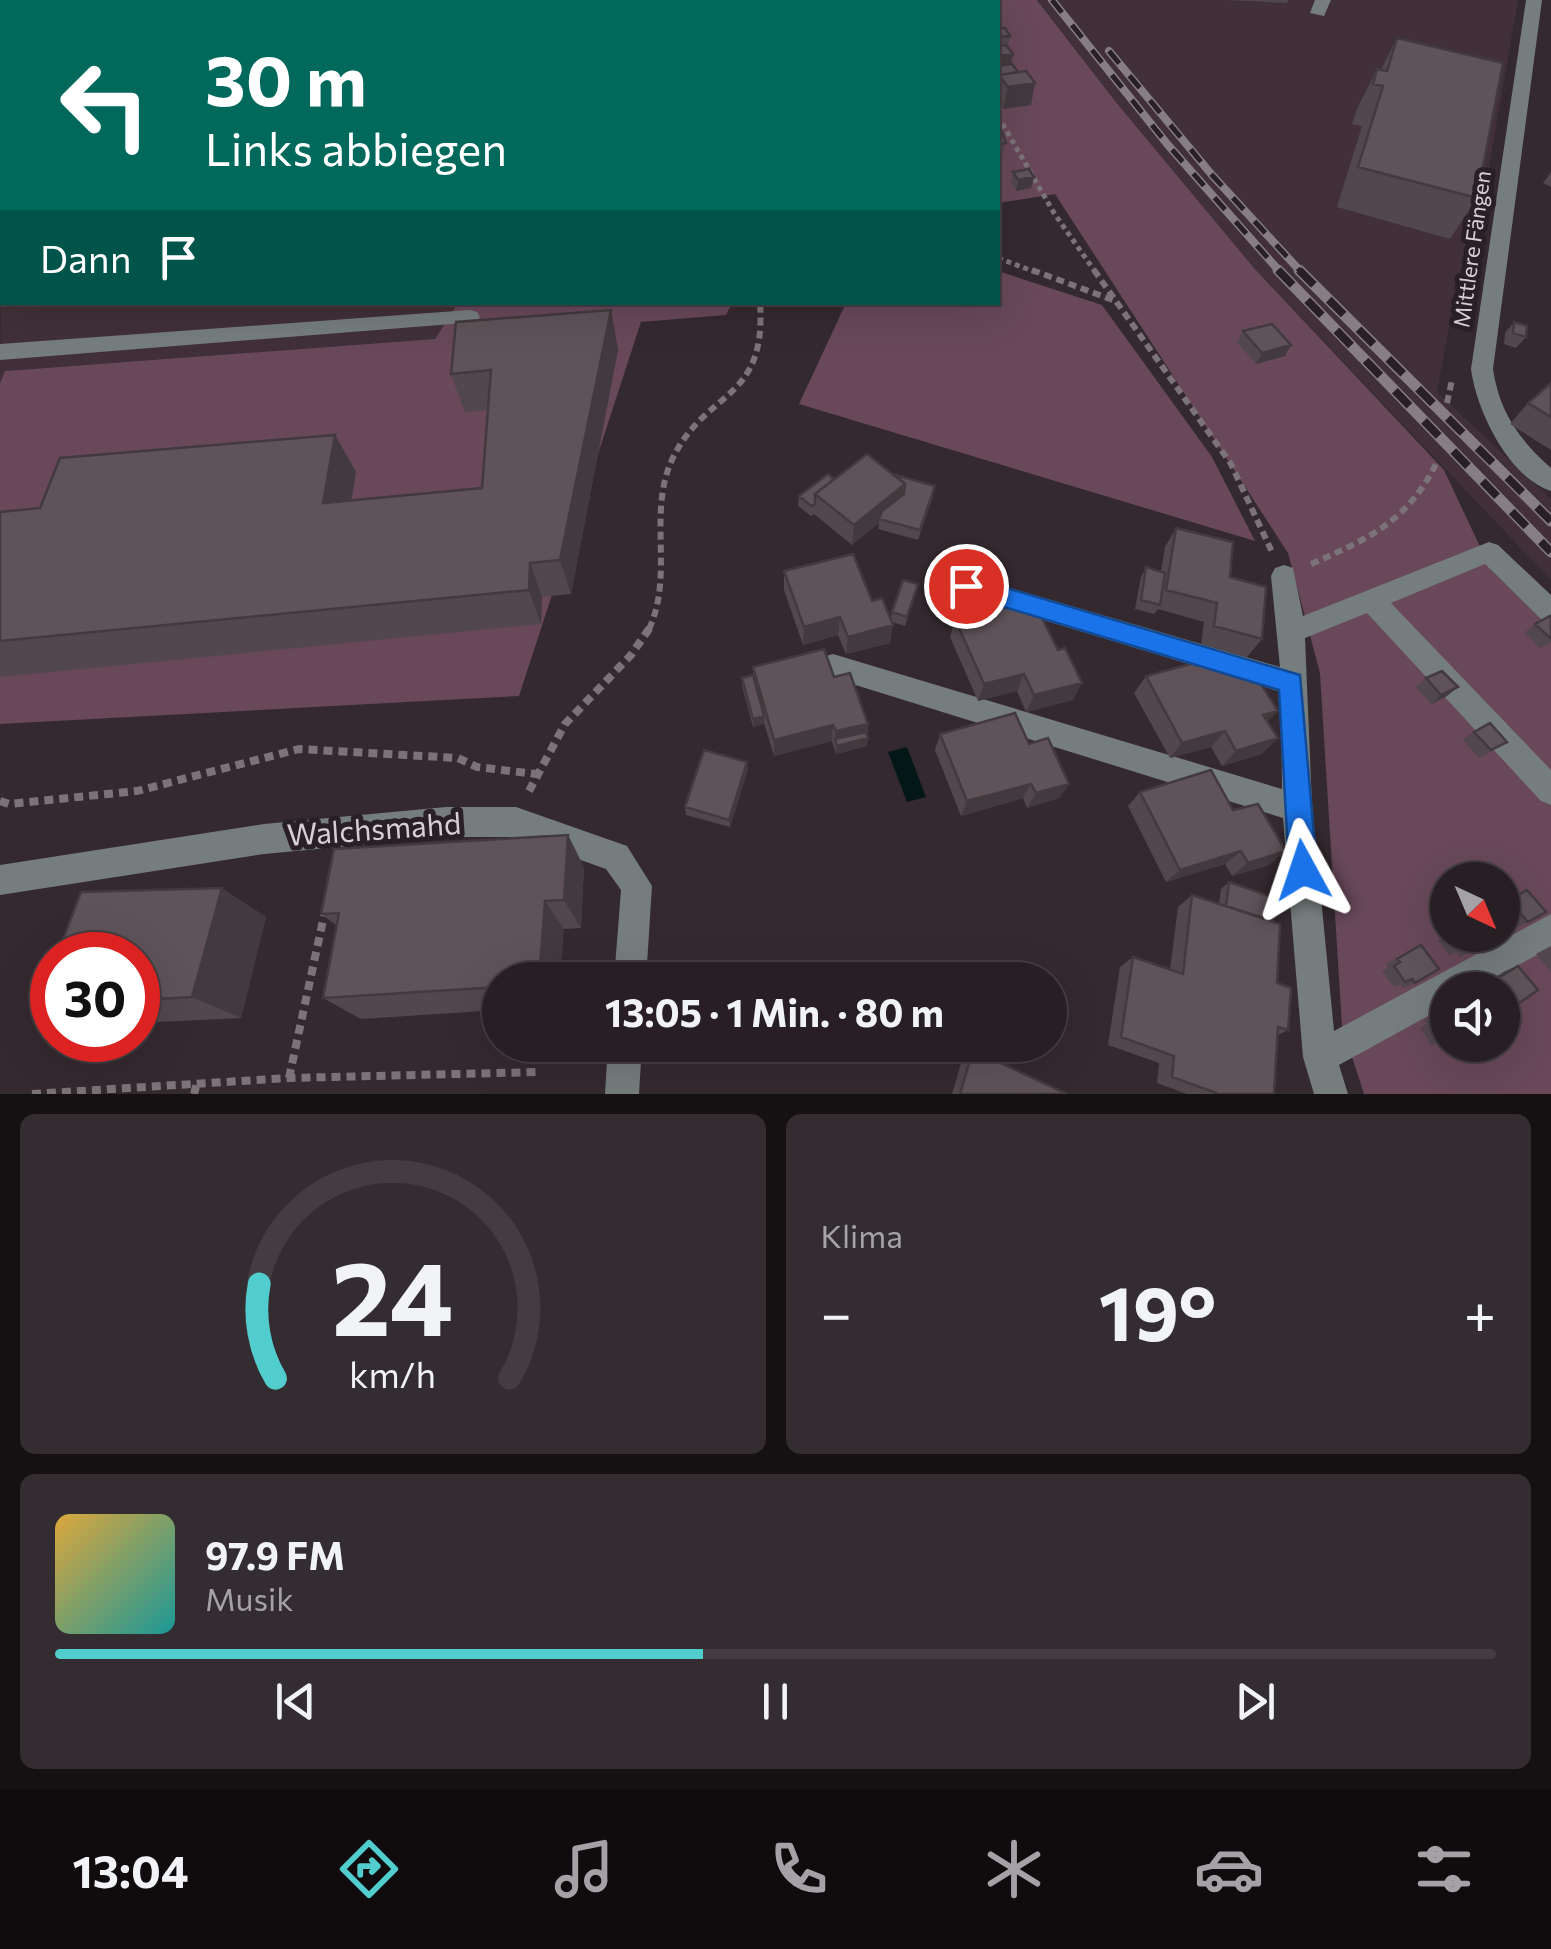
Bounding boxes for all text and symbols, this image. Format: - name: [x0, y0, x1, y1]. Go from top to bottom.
- text: 30 m: [205, 35, 367, 120]
- icon: left: [40, 40, 170, 170]
- text: Links abbiegen: [205, 120, 507, 175]
- street label: Mittlere Fängen: [1447, 169, 1496, 329]
- icon: arrive: [151, 230, 206, 285]
- text: Dann: [40, 234, 131, 281]
- pin: [924, 544, 1009, 629]
- icon: arrive: [939, 559, 994, 614]
- street label: Walchsmahd: [286, 803, 462, 852]
- position arrow: [1251, 818, 1355, 922]
- north arrow: [1430, 862, 1520, 952]
- map controls: [1430, 862, 1520, 1062]
- speed limit sign: 30: [30, 932, 160, 1062]
- button: sound: [1430, 972, 1520, 1062]
- text: 13:05 · 1 Min. · 80 m: [605, 988, 944, 1035]
- text: Klima: [821, 1215, 903, 1255]
- text: 24: [332, 1230, 454, 1357]
- text: 19°: [1099, 1265, 1217, 1356]
- text: −: [821, 1278, 852, 1345]
- text: +: [1464, 1278, 1496, 1345]
- text: km/h: [349, 1352, 436, 1395]
- text: 97.9 FM: [205, 1531, 345, 1578]
- text: Musik: [205, 1578, 294, 1618]
- icon: previous: [268, 1674, 323, 1729]
- icon: pause: [748, 1674, 803, 1729]
- icon: next: [1228, 1674, 1283, 1729]
- icon: directions: [334, 1834, 404, 1904]
- icon: music: [549, 1834, 619, 1904]
- icon: phone: [764, 1834, 834, 1904]
- icon: climate: [979, 1834, 1049, 1904]
- icon: car: [1194, 1834, 1264, 1904]
- icon: filters: [1409, 1834, 1479, 1904]
- text: 13:04: [73, 1842, 189, 1897]

